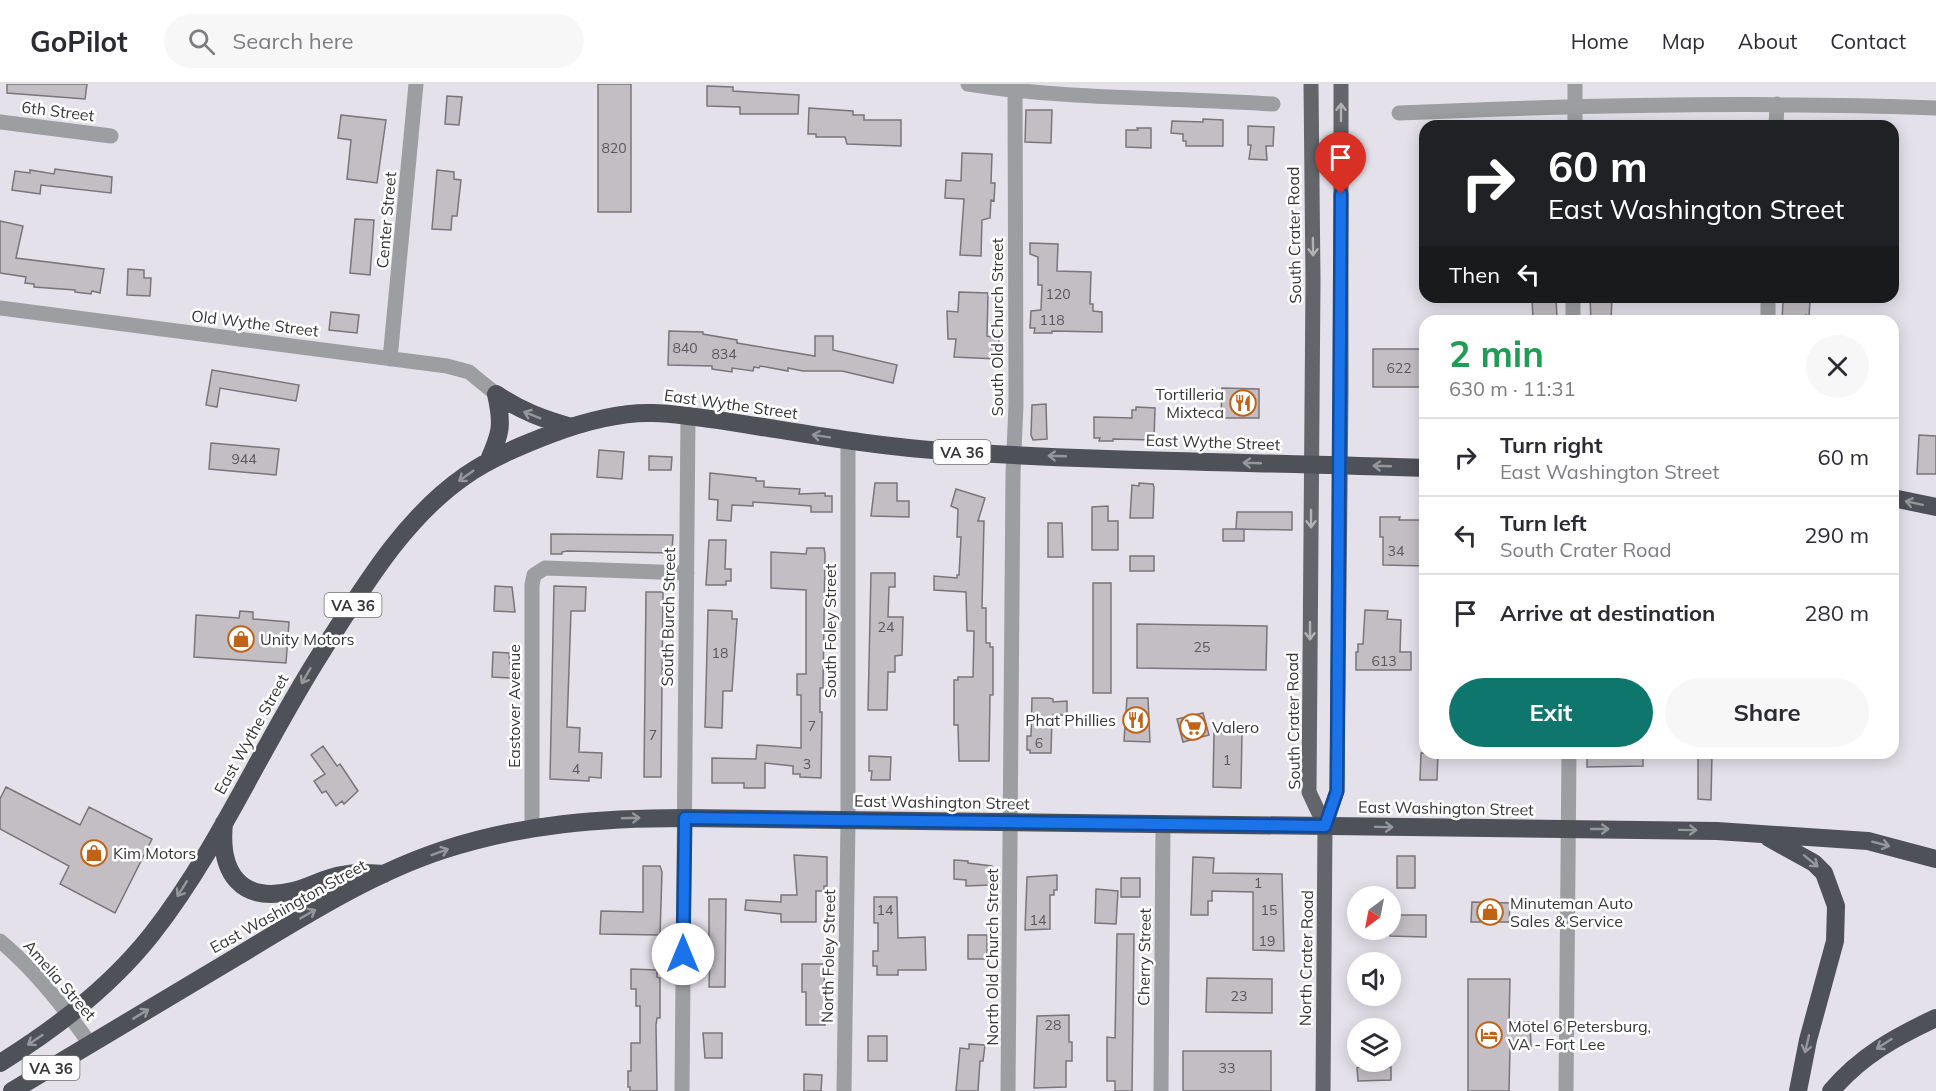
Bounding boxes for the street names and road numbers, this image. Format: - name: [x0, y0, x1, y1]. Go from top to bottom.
- street label: 6th Street: [21, 97, 96, 125]
- street label: South Crater Road: [1283, 166, 1305, 304]
- street label: Center Street: [372, 170, 400, 269]
- street label: South Old Church Street: [987, 237, 1007, 416]
- street label: Old Wythe Street: [190, 305, 320, 341]
- street label: East Wythe Street: [663, 385, 799, 423]
- street label: East Wythe Street: [1145, 430, 1281, 454]
- road number: VA 36: [934, 440, 990, 464]
- street label: South Burch Street: [657, 547, 679, 687]
- street label: South Foley Street: [820, 563, 840, 698]
- road number: VA 36: [324, 593, 382, 617]
- street label: Eastover Avenue: [504, 644, 524, 768]
- street label: South Crater Road: [1282, 652, 1304, 790]
- street label: East Wythe Street: [210, 670, 293, 798]
- street label: East Washington Street: [854, 790, 1030, 814]
- street label: East Washington Street: [1358, 796, 1534, 820]
- street label: East Washington Street: [206, 854, 370, 957]
- street label: North Old Church Street: [982, 868, 1002, 1046]
- street label: North Foley Street: [817, 889, 839, 1023]
- street label: North Crater Road: [1295, 890, 1317, 1026]
- street label: Cherry Street: [1133, 907, 1155, 1006]
- street label: Amelia Street: [20, 936, 101, 1025]
- road number: VA 36: [22, 1056, 80, 1080]

